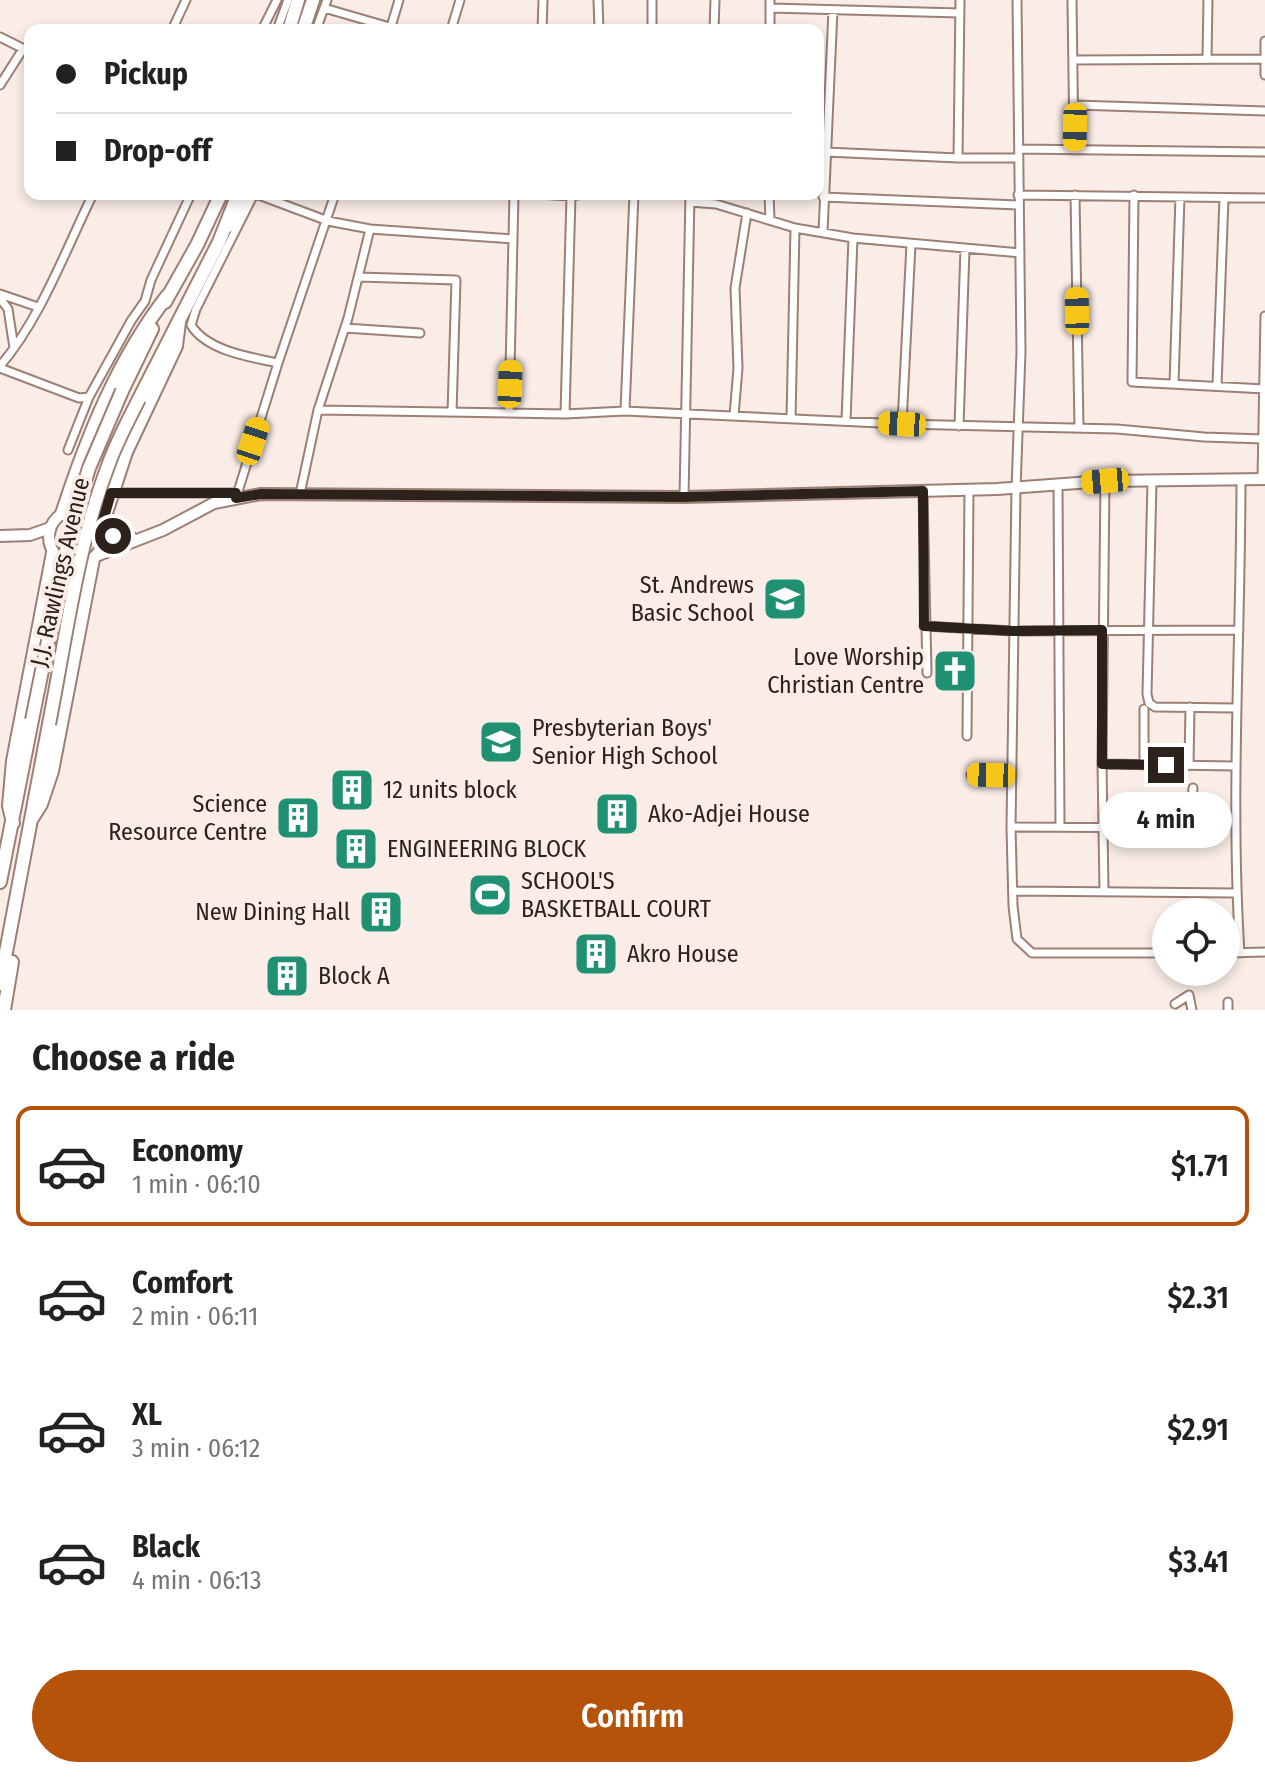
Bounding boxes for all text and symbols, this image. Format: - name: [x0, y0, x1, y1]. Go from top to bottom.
- text: Pickup: [104, 56, 188, 92]
- car: [1063, 103, 1087, 151]
- text: Drop-off: [104, 133, 211, 169]
- car: [1065, 287, 1089, 335]
- car: [497, 360, 523, 408]
- car: [877, 411, 927, 437]
- car: [234, 414, 272, 468]
- car: [1080, 467, 1130, 495]
- street label: J.J. Rawlings Avenue: [25, 475, 95, 669]
- route start: [95, 518, 131, 554]
- place label: St. Andrews Basic School: [631, 571, 754, 627]
- school or university icon: St. Andrews Basic School: [761, 575, 809, 623]
- place label: Love Worship Christian Centre: [767, 643, 924, 699]
- church icon: Love Worship Christian Centre: [931, 647, 979, 695]
- place label: Presbyterian Boys' Senior High School: [532, 714, 718, 770]
- school or university icon: Presbyterian Boys' Senior High School: [477, 718, 525, 766]
- route end: [1148, 747, 1184, 783]
- car: [967, 763, 1015, 787]
- building icon: 12 units block: [328, 766, 376, 814]
- place label: 12 units block: [383, 776, 517, 804]
- place label: Science Resource Centre: [108, 790, 267, 846]
- building icon: Ako-Adjei House: [593, 790, 641, 838]
- callout: 4 min: [1100, 793, 1232, 849]
- building icon: Science Resource Centre: [274, 794, 322, 842]
- place label: Ako-Adjei House: [648, 800, 810, 828]
- text: 4 min: [1137, 804, 1196, 835]
- building icon: ENGINEERING BLOCK: [332, 825, 380, 873]
- place label: ENGINEERING BLOCK: [387, 835, 586, 863]
- place label: SCHOOL'S BASKETBALL COURT: [521, 867, 711, 923]
- sports icon: SCHOOL'S BASKETBALL COURT: [466, 871, 514, 919]
- building icon: New Dining Hall: [357, 888, 405, 936]
- place label: New Dining Hall: [195, 898, 350, 926]
- map controls: [1152, 898, 1240, 986]
- button: locate: [1152, 898, 1240, 986]
- building icon: Akro House: [572, 930, 620, 978]
- place label: Akro House: [627, 940, 739, 968]
- building icon: Block A: [263, 952, 311, 1000]
- place label: Block A: [318, 962, 390, 990]
- text: Choose a ride: [32, 1036, 235, 1080]
- icon: car: [36, 1130, 108, 1202]
- text: Economy: [132, 1133, 243, 1169]
- text: $1.71: [1171, 1148, 1229, 1184]
- text: 1 min · 06:10: [132, 1169, 261, 1200]
- icon: car: [36, 1262, 108, 1334]
- text: Comfort: [132, 1265, 233, 1301]
- text: $2.31: [1168, 1280, 1229, 1316]
- text: 2 min · 06:11: [132, 1301, 258, 1332]
- icon: car: [36, 1394, 108, 1466]
- text: XL: [132, 1397, 162, 1433]
- text: $2.91: [1167, 1412, 1229, 1448]
- text: 3 min · 06:12: [132, 1433, 260, 1464]
- icon: car: [36, 1526, 108, 1598]
- text: Black: [132, 1529, 200, 1565]
- text: $3.41: [1168, 1544, 1229, 1580]
- text: 4 min · 06:13: [132, 1565, 261, 1596]
- button: Confirm: [32, 1670, 1233, 1762]

